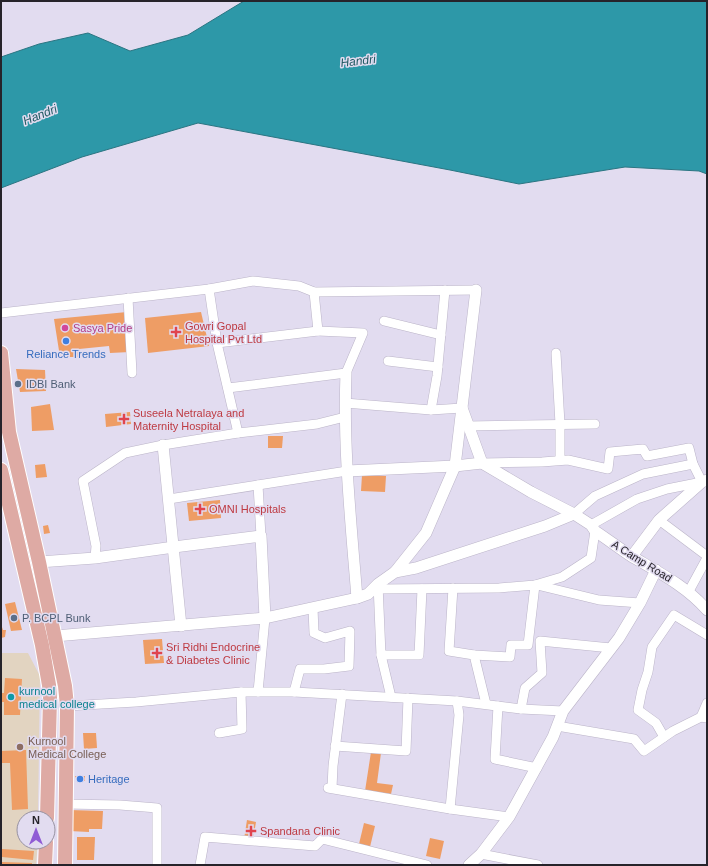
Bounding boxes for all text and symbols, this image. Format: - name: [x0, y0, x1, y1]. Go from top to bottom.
- water label: Handri: [340, 52, 377, 70]
- water label: Handri: [21, 102, 59, 128]
- place label: Gowri Gopal Hospital Pvt Ltd: [185, 320, 262, 345]
- place label: Sasya Pride: [73, 322, 132, 334]
- marker: Sasya Pride: [60, 323, 70, 333]
- marker: Gowri Gopal Hospital Pvt Ltd: [170, 326, 182, 338]
- marker: Reliance Trends: [61, 336, 71, 346]
- place label: Reliance Trends: [26, 348, 106, 360]
- place label: IDBI Bank: [26, 378, 76, 390]
- marker: IDBI Bank: [13, 379, 23, 389]
- place label: Suseela Netralaya and Maternity Hospital: [133, 407, 244, 432]
- marker: Suseela Netralaya and Maternity Hospital: [118, 413, 130, 425]
- marker: OMNI Hospitals: [194, 503, 206, 515]
- place label: OMNI Hospitals: [209, 503, 287, 515]
- street label: A Camp Road: [610, 538, 674, 584]
- place label: P. BCPL Bunk: [22, 612, 91, 624]
- marker: P. BCPL Bunk: [9, 613, 19, 623]
- place label: Sri Ridhi Endocrine & Diabetes Clinic: [166, 641, 260, 666]
- marker: Sri Ridhi Endocrine & Diabetes Clinic: [151, 647, 163, 659]
- place label: kurnool medical college: [19, 685, 95, 710]
- marker: kurnool medical college: [6, 692, 16, 702]
- place label: Kurnool Medical College: [28, 735, 106, 760]
- marker: Kurnool Medical College: [15, 742, 25, 752]
- place label: Heritage: [88, 773, 130, 785]
- marker: Heritage: [75, 774, 85, 784]
- north arrow: [16, 810, 56, 850]
- text: N: [32, 814, 40, 826]
- marker: Spandana Clinic: [245, 825, 257, 837]
- place label: Spandana Clinic: [260, 825, 341, 837]

